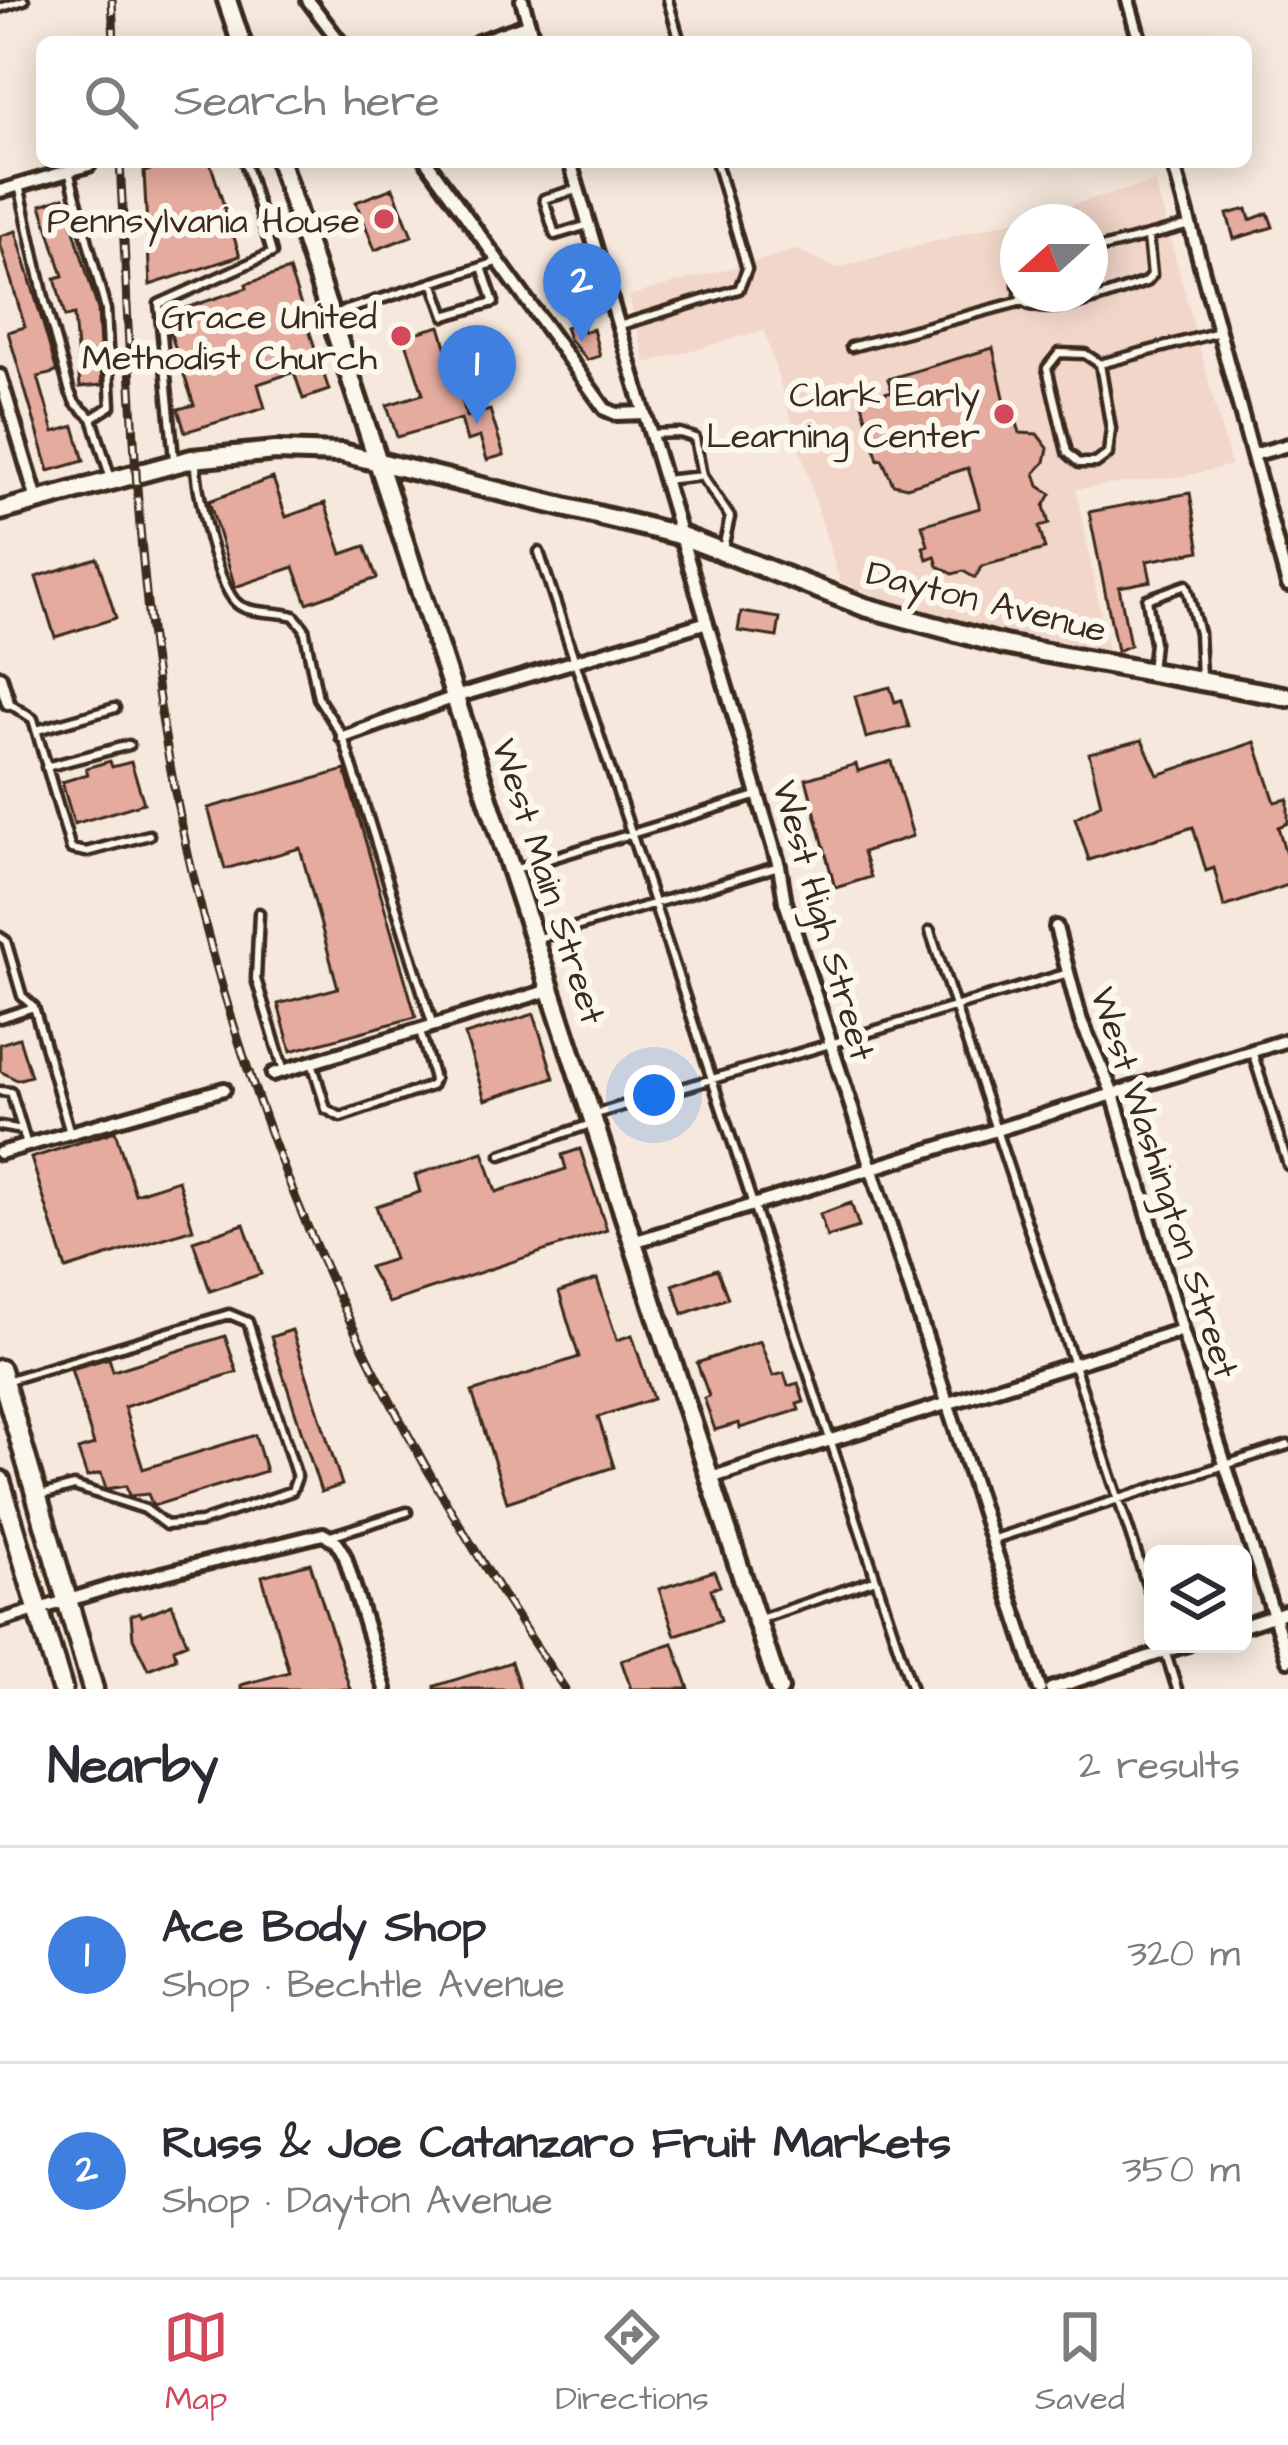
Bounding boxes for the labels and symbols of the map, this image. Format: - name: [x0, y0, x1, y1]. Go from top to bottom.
- place label: Pennsylvania House: [47, 196, 360, 247]
- north arrow: [1000, 204, 1108, 312]
- marker: Pennsylvania House: [371, 206, 397, 232]
- pin: 2: [543, 243, 621, 342]
- place label: Grace United Methodist Church: [82, 292, 377, 384]
- marker: Grace United Methodist Church: [388, 323, 414, 349]
- pin: 1: [438, 325, 516, 424]
- place label: Clark Early Learning Center: [706, 370, 980, 463]
- marker: Clark Early Learning Center: [991, 401, 1017, 427]
- street label: Dayton Avenue: [861, 548, 1112, 657]
- street label: West Main Street: [477, 732, 618, 1031]
- street label: West High Street: [757, 775, 887, 1068]
- street label: West Washington Street: [1075, 981, 1251, 1386]
- your location: [624, 1065, 684, 1125]

